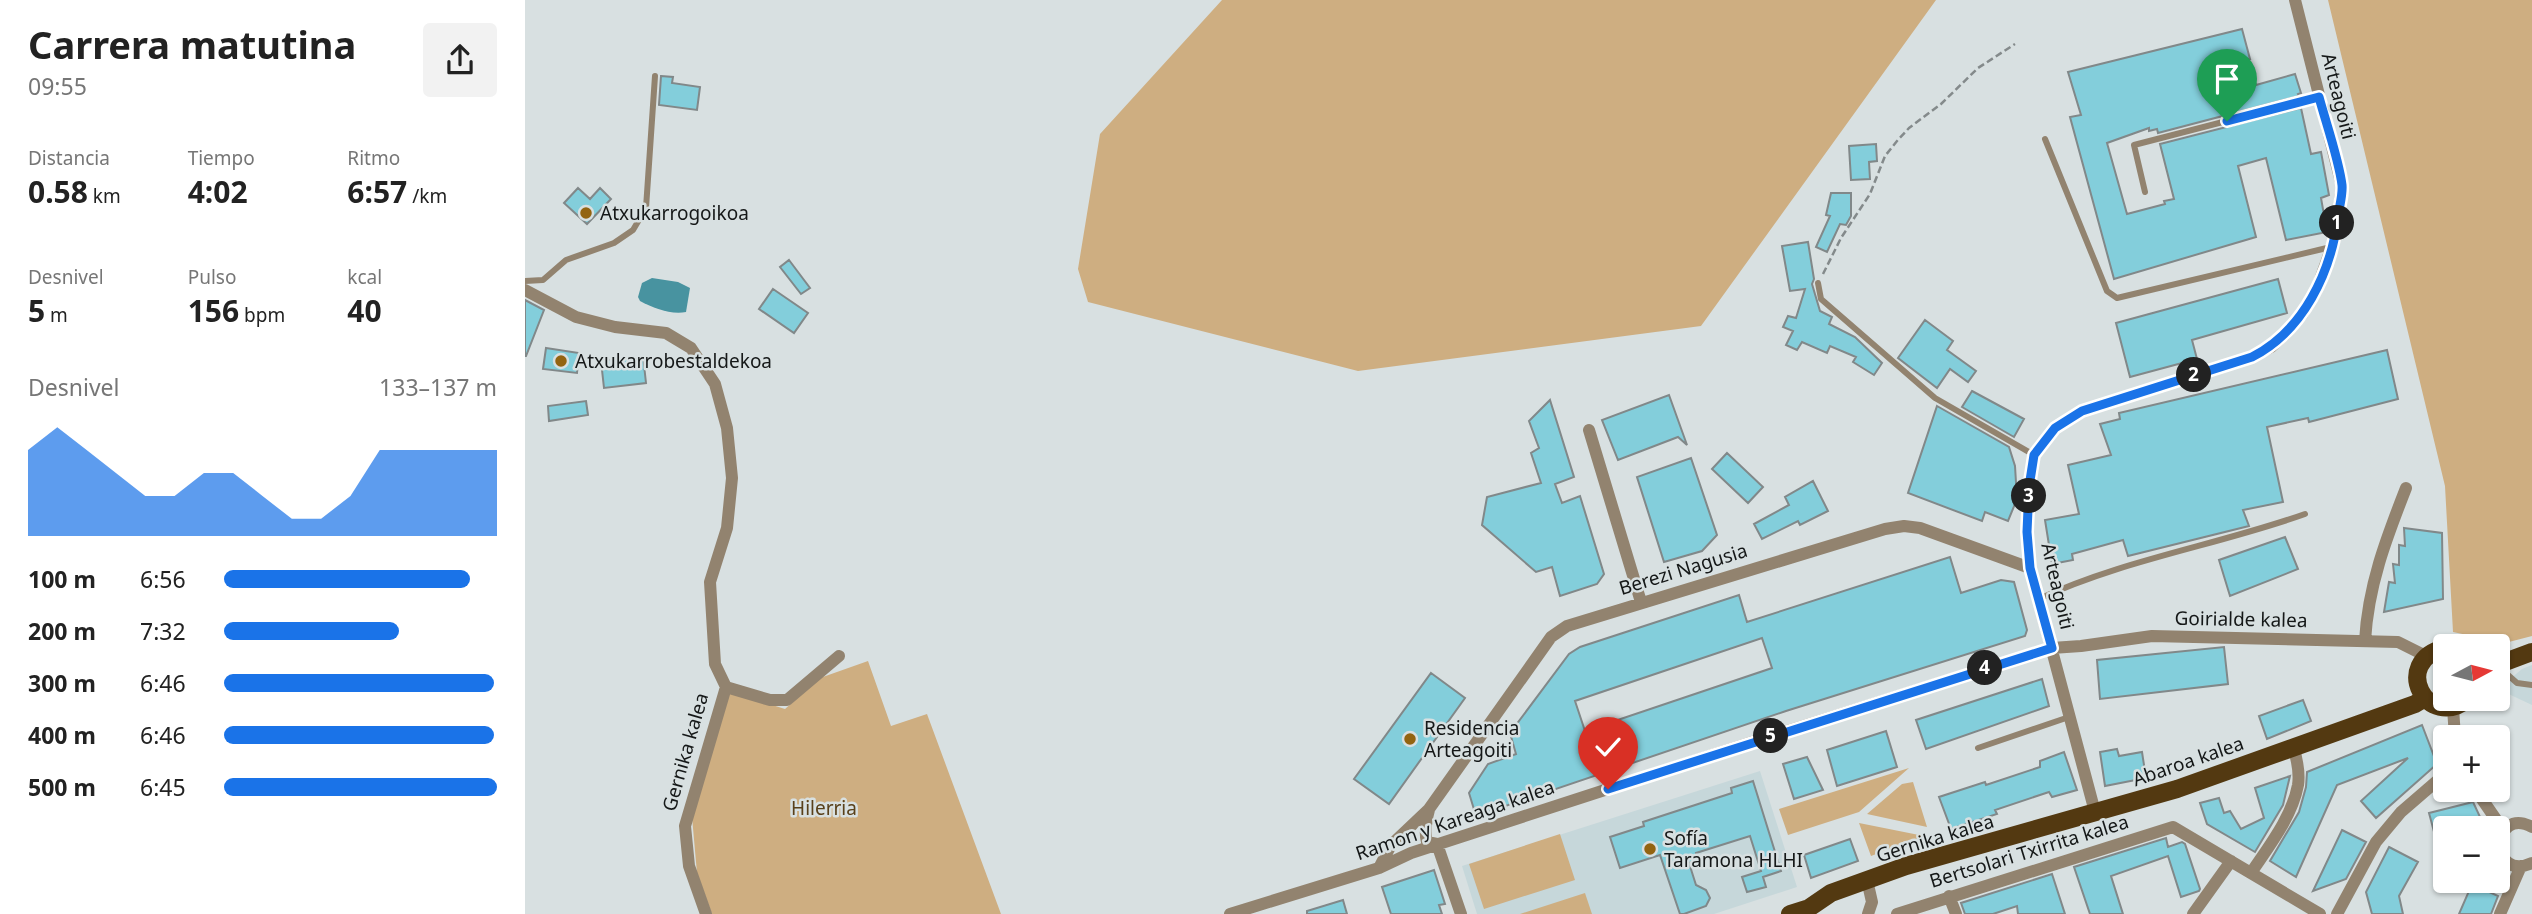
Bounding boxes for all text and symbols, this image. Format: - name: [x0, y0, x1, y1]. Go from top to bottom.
- text: Carrera matutina: [28, 18, 356, 70]
- button: share: [423, 23, 497, 97]
- pin: [2197, 49, 2257, 121]
- street label: Arteagoiti: [2316, 50, 2362, 142]
- icon: arrive: [2208, 60, 2246, 98]
- text: 09:55: [28, 70, 87, 102]
- text: Distancia: [28, 145, 110, 171]
- text: Tiempo: [188, 145, 255, 171]
- text: Ritmo: [347, 145, 400, 171]
- text: 0.58: [28, 171, 88, 212]
- text: 4:02: [188, 171, 248, 212]
- text: 6:57: [347, 171, 407, 212]
- text: km: [88, 183, 121, 209]
- text: /km: [407, 183, 447, 209]
- place label: Atxukarrogoikoa: [600, 200, 749, 226]
- marker: Atxukarrogoikoa: [578, 205, 594, 221]
- pin: 1: [2319, 206, 2354, 241]
- text: 1: [2331, 209, 2342, 235]
- text: Desnivel: [28, 264, 104, 290]
- text: Pulso: [188, 264, 236, 290]
- text: kcal: [347, 264, 382, 290]
- text: 5: [28, 290, 45, 331]
- text: 156: [188, 290, 239, 331]
- text: 40: [347, 290, 382, 331]
- text: m: [45, 302, 68, 328]
- text: bpm: [239, 302, 285, 328]
- place label: Atxukarrobestaldekoa: [575, 348, 772, 374]
- marker: Atxukarrobestaldekoa: [553, 353, 569, 369]
- pin: 2: [2177, 358, 2211, 392]
- text: 2: [2188, 361, 2199, 387]
- text: Desnivel: [28, 371, 120, 403]
- text: 133–137 m: [379, 371, 497, 403]
- pin: 3: [2011, 478, 2047, 514]
- text: 3: [2023, 482, 2034, 508]
- street label: Berezi Nagusia: [1616, 537, 1750, 601]
- street label: Arteagoiti: [2035, 540, 2081, 632]
- text: 100 m: [28, 563, 96, 595]
- text: 6:56: [140, 563, 186, 595]
- street label: Goirialde kalea: [2174, 605, 2308, 633]
- text: 200 m: [28, 615, 96, 647]
- text: 7:32: [140, 615, 186, 647]
- north arrow: [2433, 634, 2509, 710]
- map controls: [2433, 634, 2510, 893]
- pin: 4: [1967, 650, 2003, 686]
- text: 4: [1979, 654, 1990, 680]
- text: 300 m: [28, 667, 96, 699]
- text: 6:46: [140, 667, 186, 699]
- street label: Gernika kalea: [656, 690, 714, 814]
- place label: Residencia Arteagoiti: [1424, 715, 1519, 763]
- pin: [1578, 717, 1638, 789]
- pin: 5: [1753, 718, 1789, 754]
- text: 400 m: [28, 719, 96, 751]
- text: 6:46: [140, 719, 186, 751]
- text: 5: [1765, 722, 1776, 748]
- button: +: [2433, 725, 2510, 802]
- icon: check: [1589, 728, 1627, 766]
- street label: Abaroa kalea: [2129, 730, 2247, 792]
- marker: Residencia Arteagoiti: [1402, 731, 1418, 747]
- text: 500 m: [28, 771, 96, 803]
- text: 6:45: [140, 771, 186, 803]
- street label: Ramon y Kareaga kalea: [1352, 774, 1558, 866]
- park label: Hilerria: [791, 795, 857, 821]
- street label: Gernika kalea: [1873, 808, 1997, 868]
- street label: Bertsolari Txirrita kalea: [1926, 808, 2132, 894]
- button: −: [2433, 816, 2510, 893]
- place label: Sofía Taramona HLHI: [1664, 825, 1803, 873]
- marker: Sofía Taramona HLHI: [1642, 841, 1658, 857]

